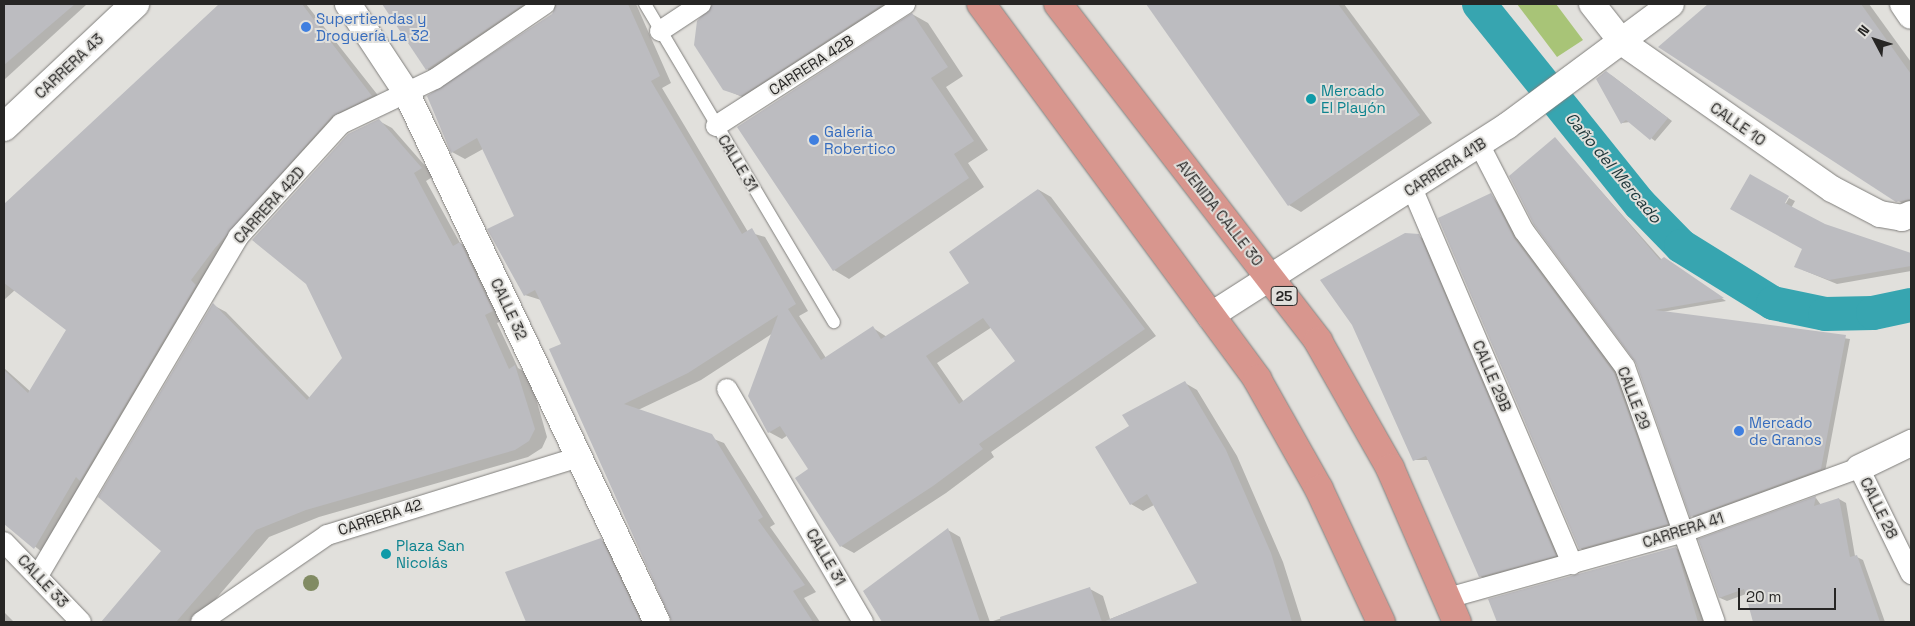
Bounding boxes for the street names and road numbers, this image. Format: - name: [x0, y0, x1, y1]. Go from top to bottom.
- street label: CARRERA 43: [31, 30, 107, 102]
- street label: CARRERA 42B: [765, 31, 857, 99]
- street label: CALLE 10: [1707, 98, 1769, 150]
- street label: CALLE 31: [714, 131, 762, 195]
- street label: CARRERA 41B: [1401, 134, 1489, 200]
- street label: AVENIDA CALLE 30: [1173, 156, 1267, 270]
- street label: CARRERA 42D: [230, 163, 308, 247]
- street label: CALLE 32: [487, 275, 531, 343]
- road number: 25: [1270, 284, 1298, 308]
- street label: CALLE 29B: [1469, 338, 1515, 414]
- street label: CALLE 29: [1614, 364, 1654, 432]
- street label: CALLE 28: [1856, 474, 1902, 542]
- street label: CARRERA 42: [336, 495, 424, 539]
- street label: CARRERA 41: [1640, 508, 1726, 552]
- street label: CALLE 31: [803, 525, 849, 589]
- street label: CALLE 33: [14, 551, 72, 611]

